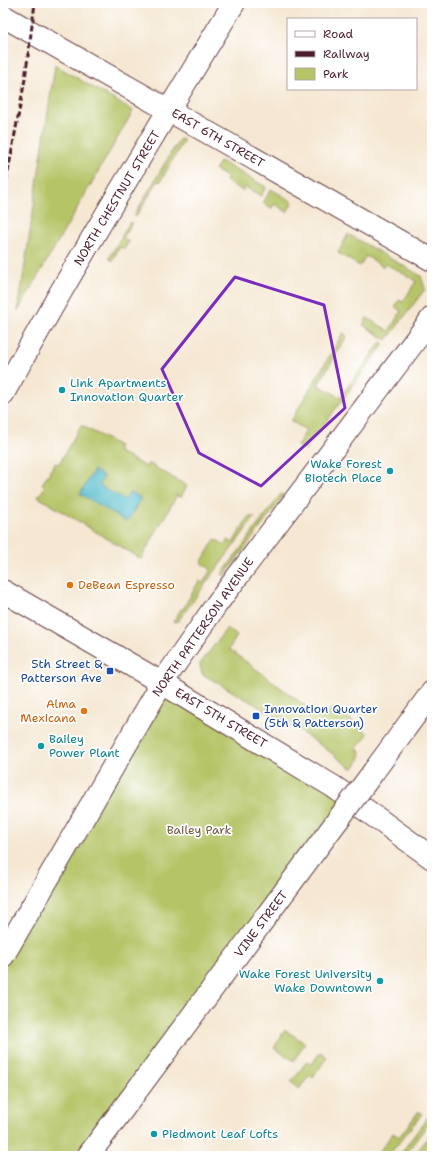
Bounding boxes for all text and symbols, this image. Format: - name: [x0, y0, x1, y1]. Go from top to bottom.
- legend: [287, 18, 417, 90]
- text: Road: [323, 26, 354, 42]
- text: Railway: [323, 46, 370, 62]
- text: Park: [323, 66, 349, 82]
- street label: EAST 6TH STREET: [169, 105, 268, 171]
- street label: NORTH CHESTNUT STREET: [70, 127, 164, 269]
- place label: Link Apartments Innovation Quarter: [70, 375, 184, 405]
- marker: Link Apartments Innovation Quarter: [57, 385, 67, 395]
- place label: Wake Forest Biotech Place: [305, 456, 382, 486]
- marker: Wake Forest Biotech Place: [385, 466, 395, 476]
- street label: NORTH PATTERSON AVENUE: [149, 554, 257, 700]
- place label: DeBean Espresso: [78, 577, 175, 593]
- marker: DeBean Espresso: [65, 580, 75, 590]
- place label: 5th Street & Patterson Ave: [21, 656, 103, 686]
- marker: 5th Street & Patterson Ave: [105, 666, 115, 676]
- street label: EAST 5TH STREET: [172, 684, 270, 752]
- place label: Alma Mexicana: [20, 696, 77, 726]
- place label: Innovation Quarter (5th & Patterson): [264, 701, 378, 731]
- marker: Alma Mexicana: [79, 706, 89, 716]
- marker: Innovation Quarter (5th & Patterson): [251, 711, 261, 721]
- place label: Bailey Power Plant: [49, 731, 120, 761]
- marker: Bailey Power Plant: [36, 741, 46, 751]
- park label: Bailey Park: [167, 822, 231, 838]
- street label: VINE STREET: [231, 887, 292, 960]
- place label: Wake Forest University Wake Downtown: [239, 966, 372, 996]
- marker: Wake Forest University Wake Downtown: [375, 976, 385, 986]
- place label: Piedmont Leaf Lofts: [162, 1126, 278, 1142]
- marker: Piedmont Leaf Lofts: [149, 1129, 159, 1139]

